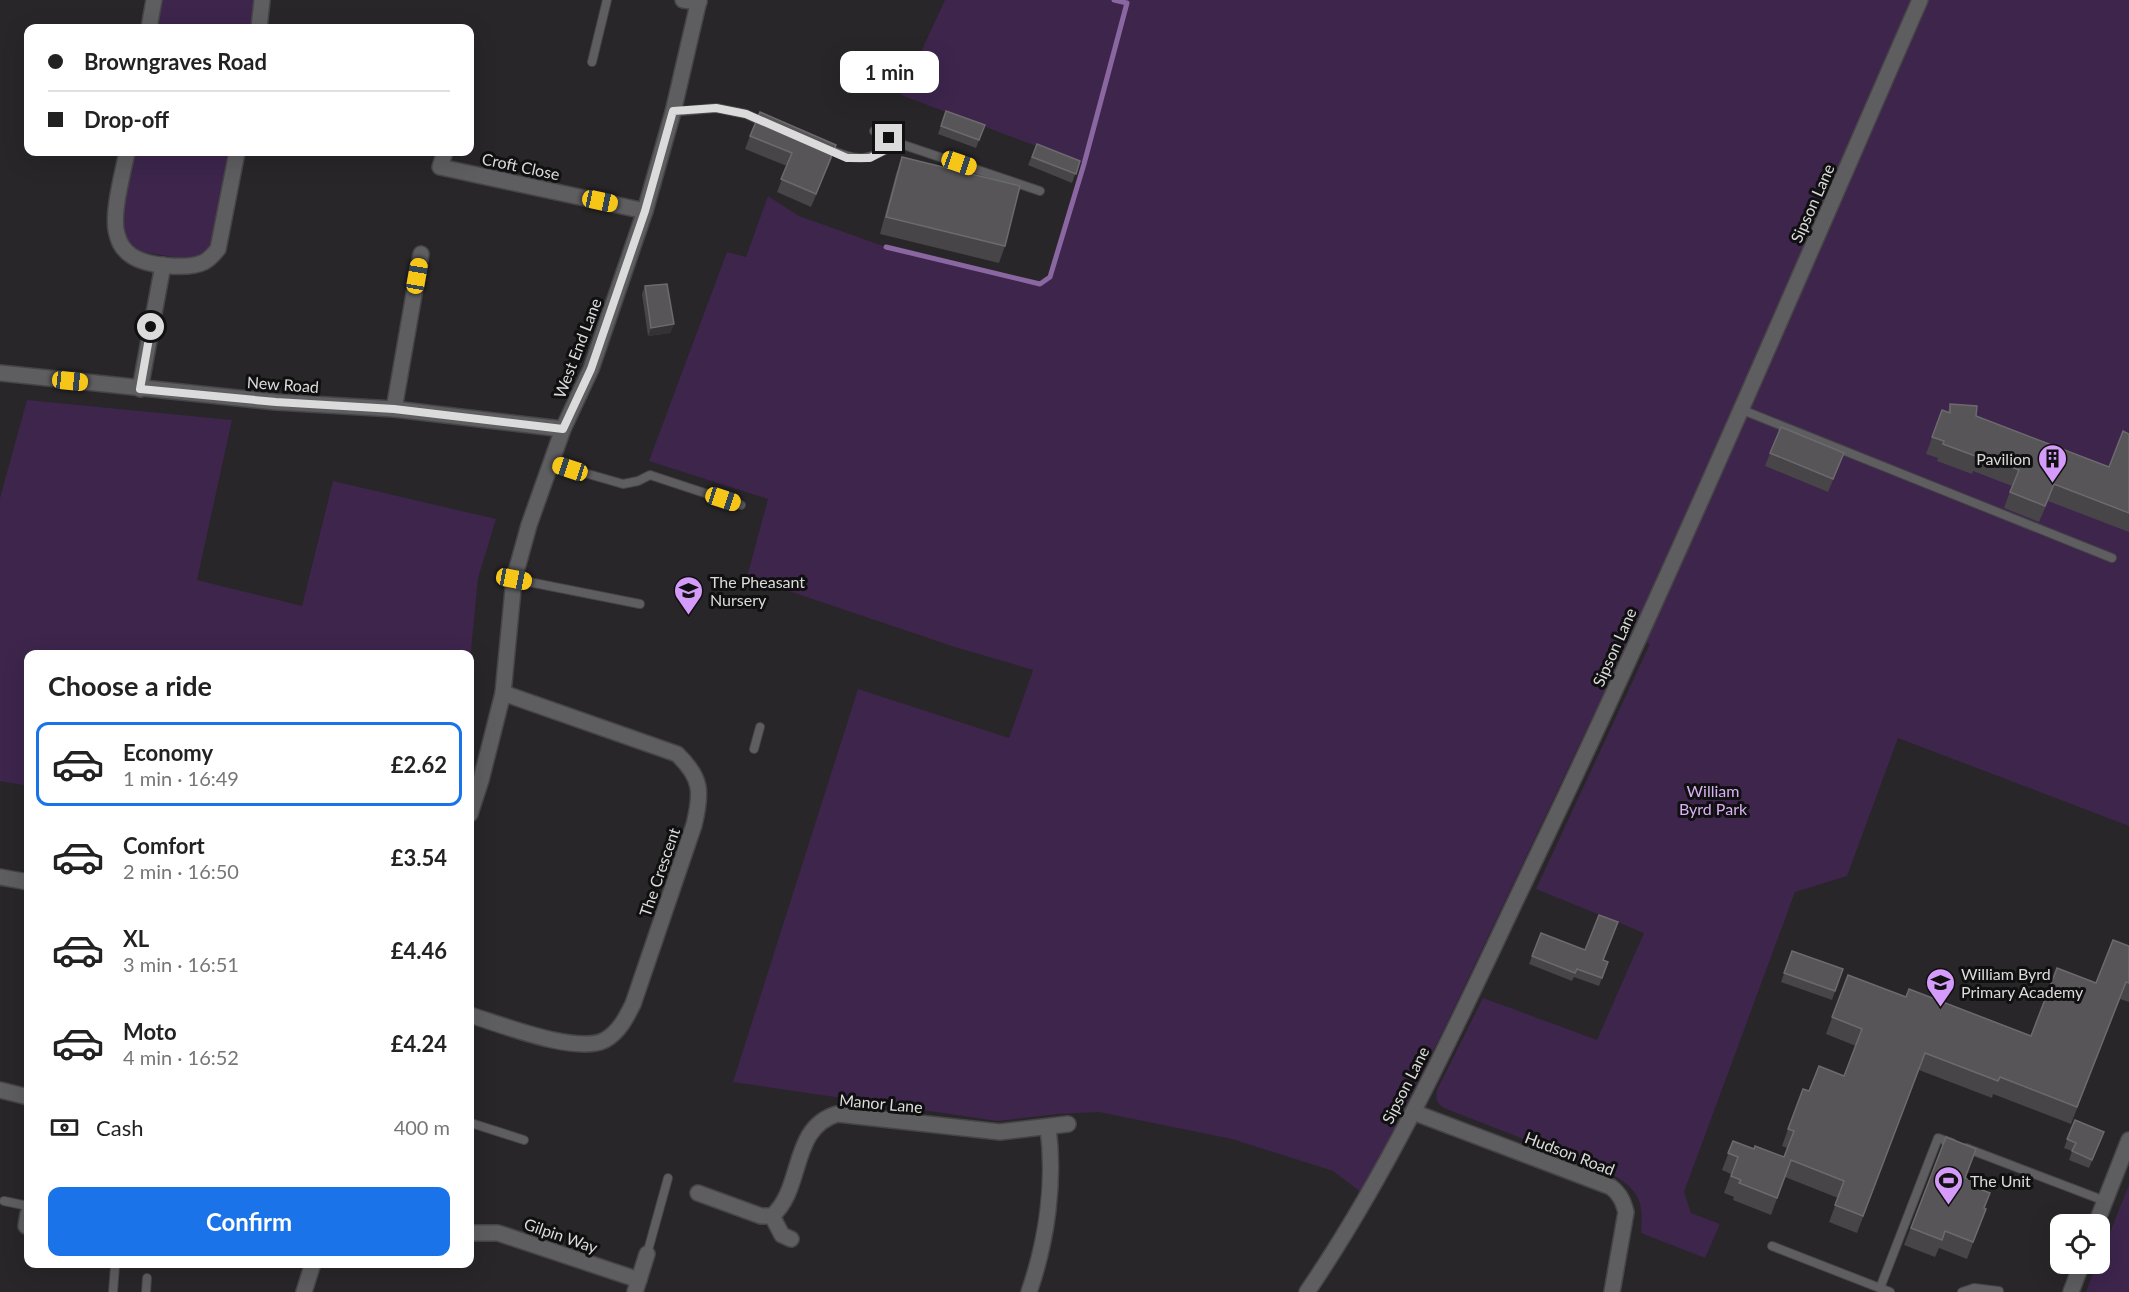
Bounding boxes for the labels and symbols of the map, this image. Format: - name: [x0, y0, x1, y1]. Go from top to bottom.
- callout: 1 min: [840, 51, 938, 93]
- route end: [875, 124, 902, 151]
- street label: Croft Close: [480, 148, 562, 184]
- car: [939, 149, 979, 177]
- street label: Sipson Lane: [1786, 161, 1838, 245]
- car: [581, 188, 619, 214]
- car: [405, 257, 429, 295]
- street label: West End Lane: [549, 295, 605, 401]
- route start: [137, 313, 164, 340]
- car: [51, 370, 89, 392]
- street label: New Road: [246, 372, 320, 396]
- building icon: Pavilion: [2036, 442, 2068, 484]
- place label: Pavilion: [1976, 449, 2031, 468]
- car: [550, 455, 590, 483]
- car: [703, 485, 743, 513]
- car: [495, 567, 533, 591]
- place label: The Pheasant Nursery: [710, 572, 805, 609]
- school or university icon: The Pheasant Nursery: [673, 574, 705, 616]
- street label: Sipson Lane: [1588, 605, 1640, 689]
- park label: William Byrd Park: [1679, 781, 1748, 818]
- street label: The Crescent: [635, 825, 683, 919]
- place label: William Byrd Primary Academy: [1961, 964, 2084, 1001]
- school or university icon: William Byrd Primary Academy: [1924, 966, 1956, 1008]
- street label: Sipson Lane: [1377, 1043, 1433, 1127]
- street label: Manor Lane: [838, 1090, 924, 1116]
- street label: Hudson Road: [1522, 1127, 1618, 1179]
- sports icon: The Unit: [1933, 1164, 1965, 1206]
- place label: The Unit: [1970, 1171, 2031, 1190]
- street label: Gilpin Way: [522, 1214, 601, 1257]

